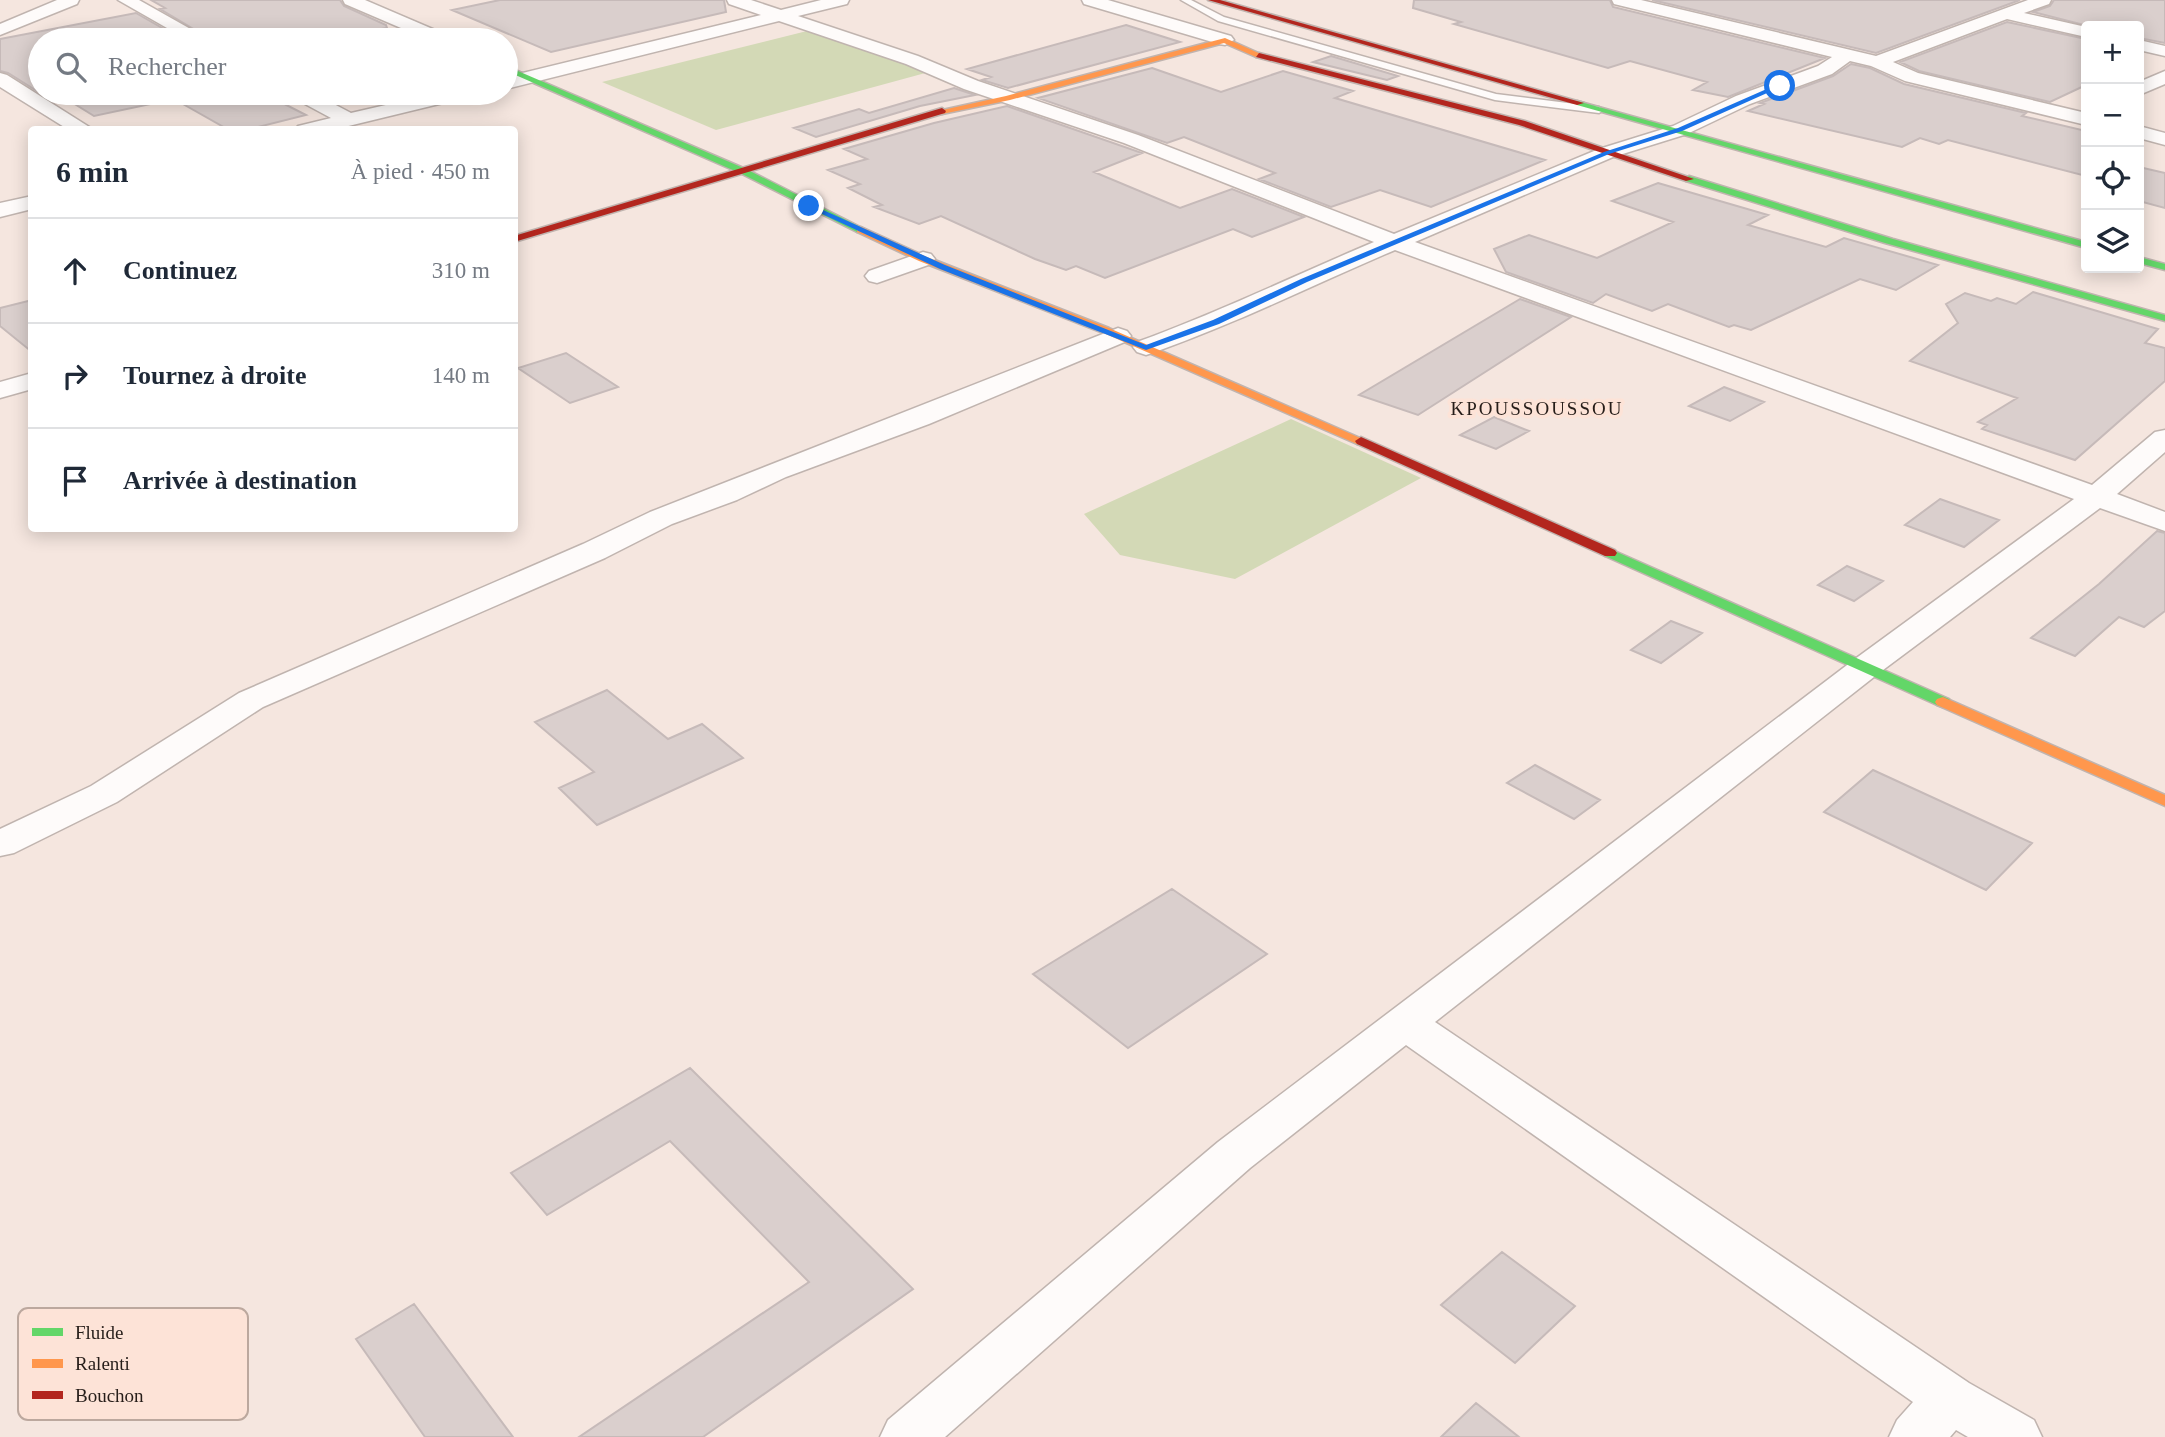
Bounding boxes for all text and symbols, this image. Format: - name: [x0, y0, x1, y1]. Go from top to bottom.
- map controls: [2081, 21, 2144, 273]
- button: +: [2081, 21, 2144, 84]
- search box: [28, 28, 518, 105]
- icon: search: [52, 48, 90, 86]
- text: Rechercher: [108, 52, 226, 81]
- route start: [1764, 70, 1795, 101]
- button: −: [2081, 84, 2144, 147]
- button: locate: [2081, 147, 2144, 210]
- text: 6 min: [56, 155, 129, 188]
- text: À pied · 450 m: [351, 159, 490, 184]
- route end: [793, 190, 824, 221]
- button: layers: [2081, 210, 2144, 273]
- icon: ahead: [56, 252, 94, 290]
- text: Continuez: [123, 256, 237, 285]
- text: 310 m: [432, 258, 490, 283]
- icon: right: [56, 357, 94, 395]
- text: Tournez à droite: [123, 361, 306, 390]
- text: 140 m: [432, 363, 490, 388]
- district label: KPOUSSOUSSOU: [1451, 398, 1623, 419]
- icon: arrive: [56, 462, 94, 500]
- text: Arrivée à destination: [123, 466, 357, 495]
- legend: [18, 1308, 248, 1420]
- text: Fluide: [75, 1322, 124, 1343]
- text: Ralenti: [75, 1353, 130, 1374]
- text: Bouchon: [75, 1385, 144, 1406]

